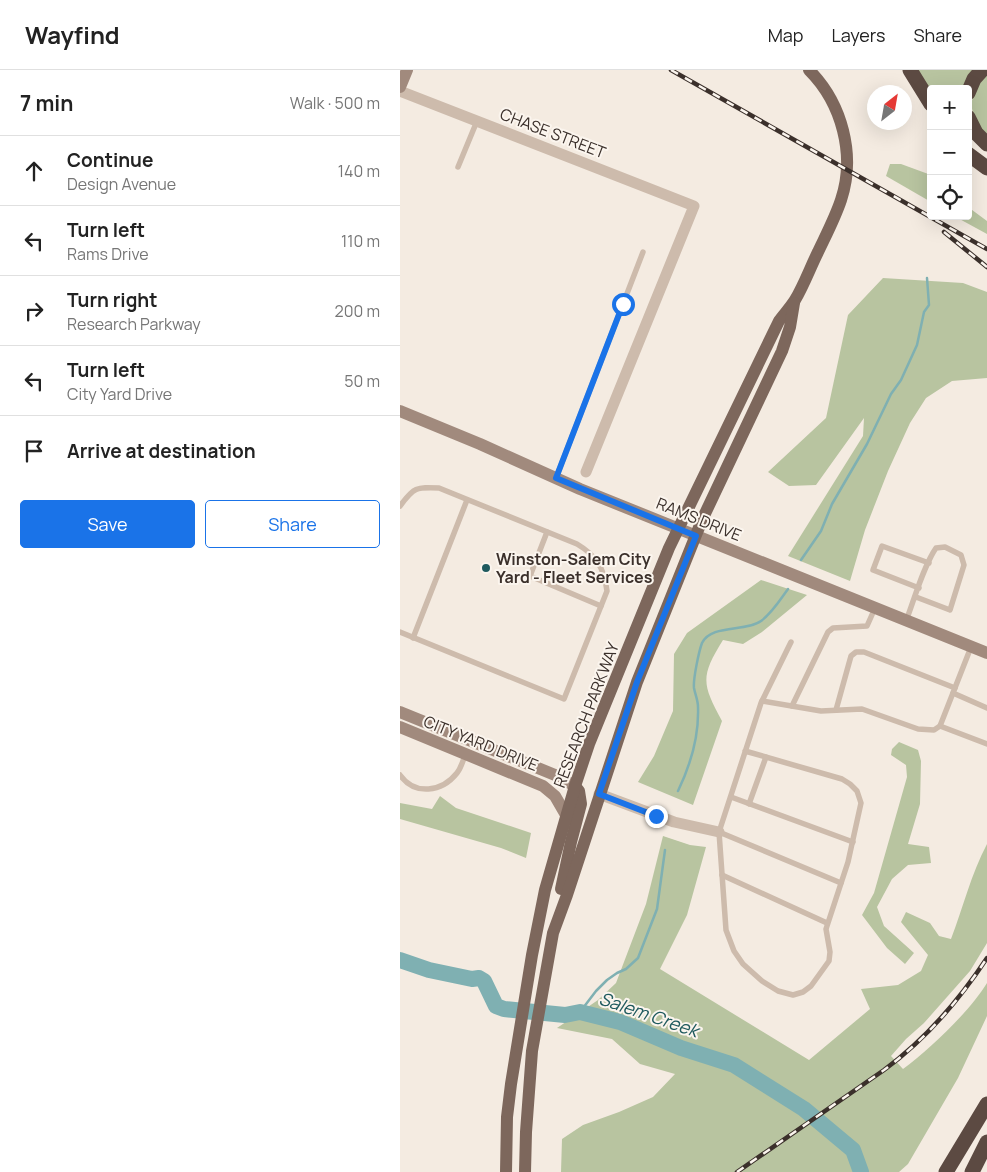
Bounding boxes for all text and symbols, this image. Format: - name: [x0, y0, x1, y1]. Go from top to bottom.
- text: Wayfind: [25, 18, 120, 51]
- text: Map: [768, 23, 803, 47]
- text: Layers: [831, 23, 885, 47]
- text: Share: [913, 23, 962, 47]
- north arrow: [867, 85, 912, 130]
- map controls: [927, 85, 972, 220]
- button: +: [927, 85, 972, 130]
- text: 7 min: [20, 89, 73, 117]
- text: Walk · 500 m: [290, 92, 380, 114]
- street label: CHASE STREET: [497, 103, 609, 163]
- button: −: [927, 130, 972, 175]
- text: Continue: [67, 147, 153, 173]
- icon: ahead: [20, 157, 48, 185]
- text: 140 m: [338, 160, 380, 182]
- text: Design Avenue: [67, 173, 176, 195]
- button: locate: [927, 175, 972, 220]
- text: Turn left: [67, 217, 145, 243]
- icon: left: [20, 227, 48, 255]
- text: 110 m: [341, 230, 380, 252]
- text: Rams Drive: [67, 243, 149, 265]
- text: Turn right: [67, 287, 157, 313]
- route start: [612, 293, 635, 316]
- icon: right: [20, 297, 48, 325]
- text: 200 m: [335, 300, 380, 322]
- text: Research Parkway: [67, 313, 201, 335]
- text: Turn left: [67, 357, 145, 383]
- icon: left: [20, 367, 48, 395]
- text: 50 m: [344, 370, 380, 392]
- text: City Yard Drive: [67, 383, 172, 405]
- icon: arrive: [20, 437, 48, 465]
- text: Arrive at destination: [67, 438, 256, 464]
- street label: RAMS DRIVE: [653, 492, 745, 546]
- button: Save: [20, 500, 195, 548]
- button: Share: [205, 500, 380, 548]
- place label: Winston-Salem City Yard - Fleet Services: [496, 548, 653, 588]
- marker: Winston-Salem City Yard - Fleet Services: [480, 562, 492, 574]
- street label: RESEARCH PARKWAY: [548, 639, 624, 791]
- street label: CITY YARD DRIVE: [420, 710, 542, 776]
- route end: [645, 805, 668, 828]
- water label: Salem Creek: [596, 986, 705, 1043]

